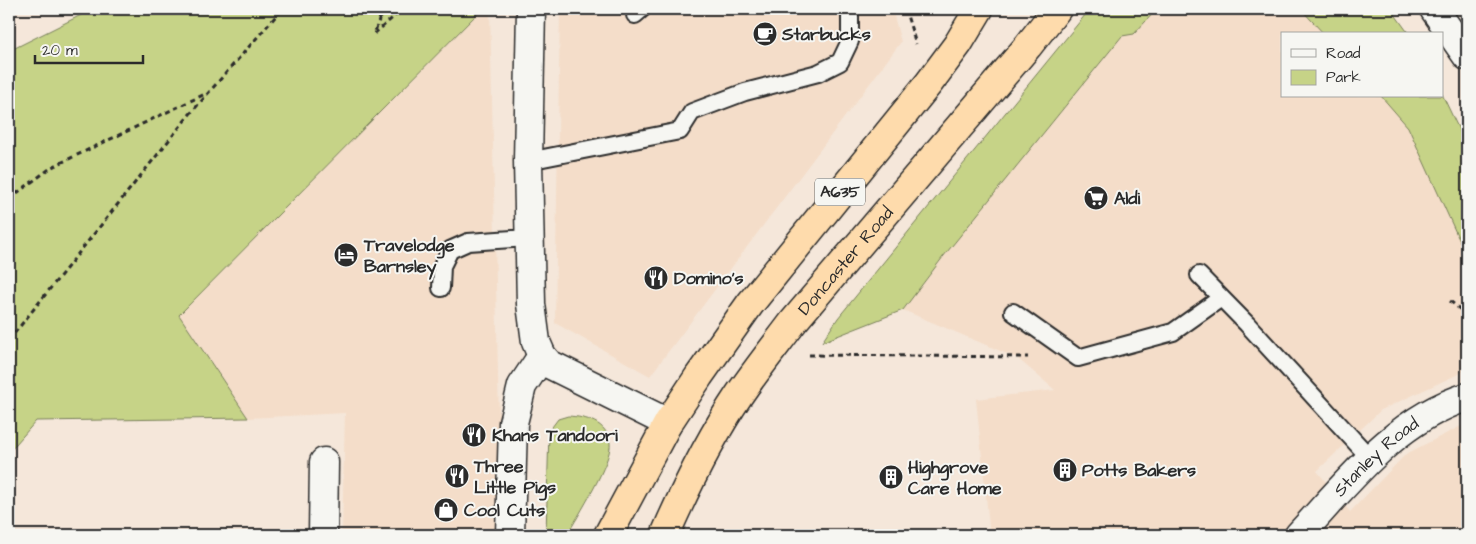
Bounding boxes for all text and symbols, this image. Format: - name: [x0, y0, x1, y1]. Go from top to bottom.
- cafe icon: Starbucks: [752, 21, 778, 47]
- place label: Starbucks: [781, 22, 871, 47]
- scale bar: [35, 32, 142, 64]
- legend: [1281, 32, 1444, 98]
- text: 20 m: [42, 40, 78, 61]
- text: Road: [1326, 43, 1361, 64]
- text: Park: [1326, 67, 1361, 88]
- road number: A635: [815, 178, 865, 206]
- supermarket icon: Aldi: [1083, 185, 1109, 211]
- place label: Aldi: [1114, 186, 1141, 211]
- street label: Doncaster Road: [792, 201, 899, 321]
- place label: Travelodge Barnsley: [363, 233, 455, 280]
- hotel icon: Travelodge Barnsley: [333, 242, 359, 268]
- restaurant icon: Domino's: [643, 265, 669, 291]
- place label: Domino's: [674, 266, 744, 291]
- street label: Stanley Road: [1327, 411, 1424, 502]
- restaurant icon: Khans Tandoori: [461, 422, 487, 448]
- place label: Khans Tandoori: [492, 423, 618, 448]
- place label: Three Little Pigs: [473, 454, 556, 501]
- place label: Highgrove Care Home: [908, 455, 1002, 501]
- building icon: Potts Bakers: [1052, 457, 1078, 483]
- place label: Potts Bakers: [1082, 458, 1196, 483]
- restaurant icon: Three Little Pigs: [444, 463, 470, 489]
- building icon: Highgrove Care Home: [878, 464, 904, 490]
- shop icon: Cool Cuts: [433, 497, 459, 523]
- place label: Cool Cuts: [464, 498, 545, 523]

